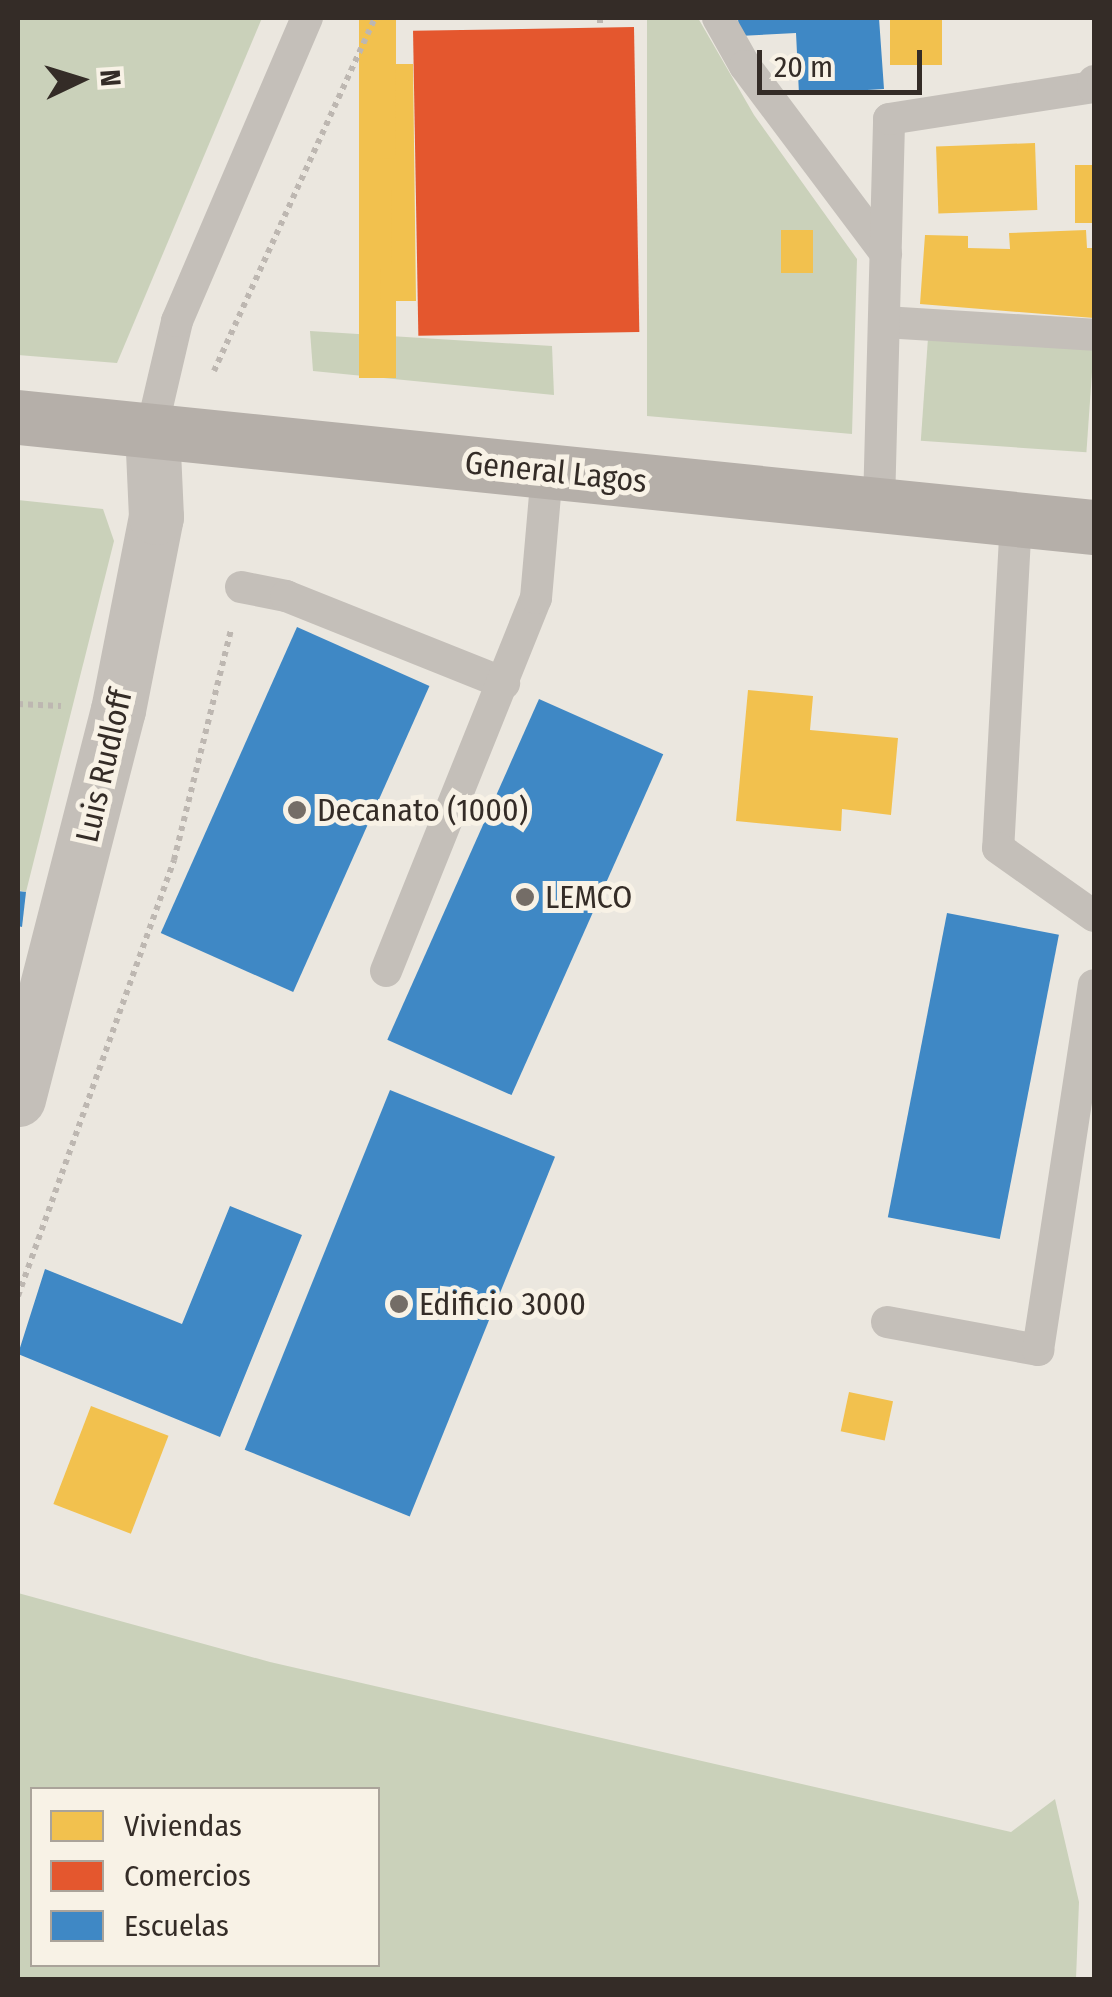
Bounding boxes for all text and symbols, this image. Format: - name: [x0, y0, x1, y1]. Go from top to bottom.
- north arrow: [30, 30, 130, 130]
- scale bar: [762, 30, 927, 92]
- text: 20 m: [774, 49, 833, 85]
- text: N: [93, 68, 127, 87]
- street label: General Lagos: [463, 443, 649, 501]
- street label: Luis Rudloff: [68, 686, 140, 846]
- place label: Decanato (1000): [317, 791, 528, 829]
- marker: Decanato (1000): [286, 799, 308, 821]
- place label: LEMCO: [545, 878, 632, 916]
- marker: LEMCO: [514, 886, 536, 908]
- place label: Edificio 3000: [419, 1285, 586, 1323]
- marker: Edificio 3000: [388, 1293, 410, 1315]
- legend: [30, 1787, 380, 1967]
- text: Viviendas: [124, 1808, 242, 1844]
- text: Comercios: [124, 1858, 251, 1894]
- text: Escuelas: [124, 1908, 229, 1944]

